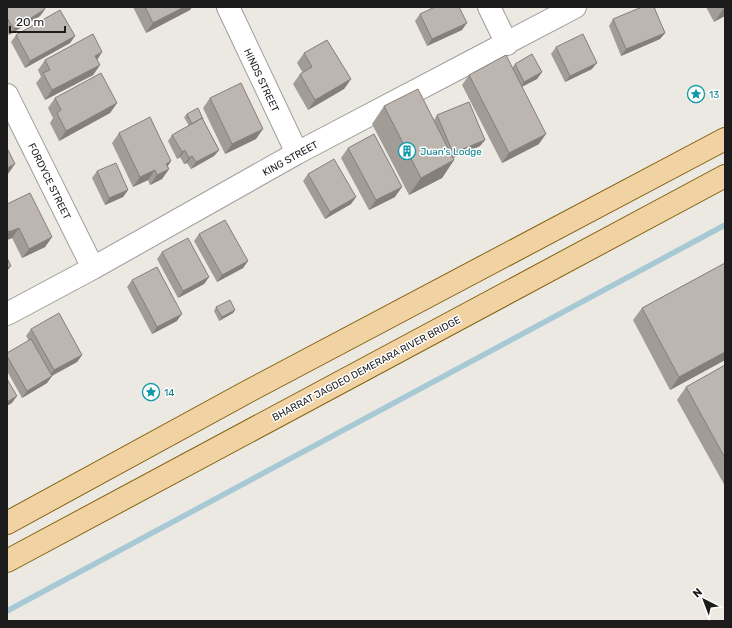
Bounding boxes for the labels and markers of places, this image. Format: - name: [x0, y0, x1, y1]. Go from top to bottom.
- place icon: 13: [686, 84, 706, 104]
- place label: 13: [709, 89, 719, 101]
- building icon: Juan's Lodge: [397, 141, 417, 161]
- place label: Juan's Lodge: [420, 146, 482, 158]
- place icon: 14: [141, 382, 161, 402]
- place label: 14: [164, 387, 175, 399]

